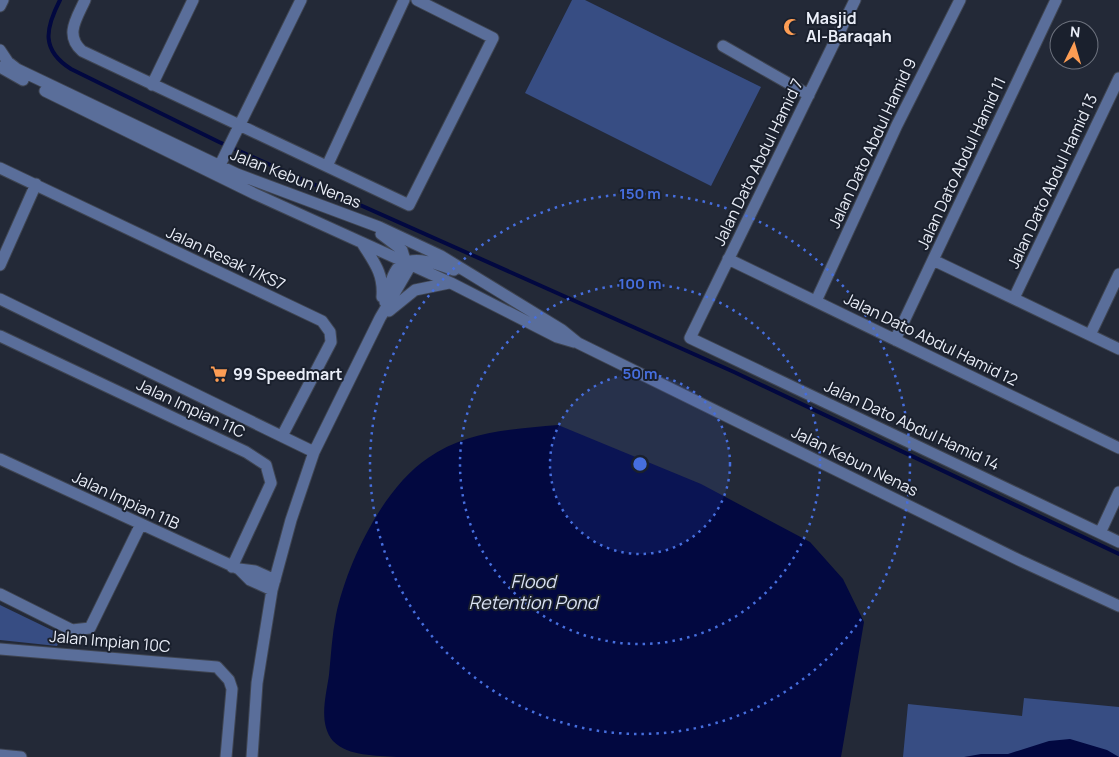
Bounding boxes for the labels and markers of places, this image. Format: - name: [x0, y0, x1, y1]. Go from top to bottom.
- place label: Masjid Al-Baraqah: [806, 7, 892, 47]
- mosque icon: Masjid Al-Baraqah: [782, 17, 802, 37]
- place label: 99 Speedmart: [233, 363, 343, 385]
- supermarket icon: 99 Speedmart: [209, 364, 229, 384]
- centre of rings: [631, 455, 649, 473]

